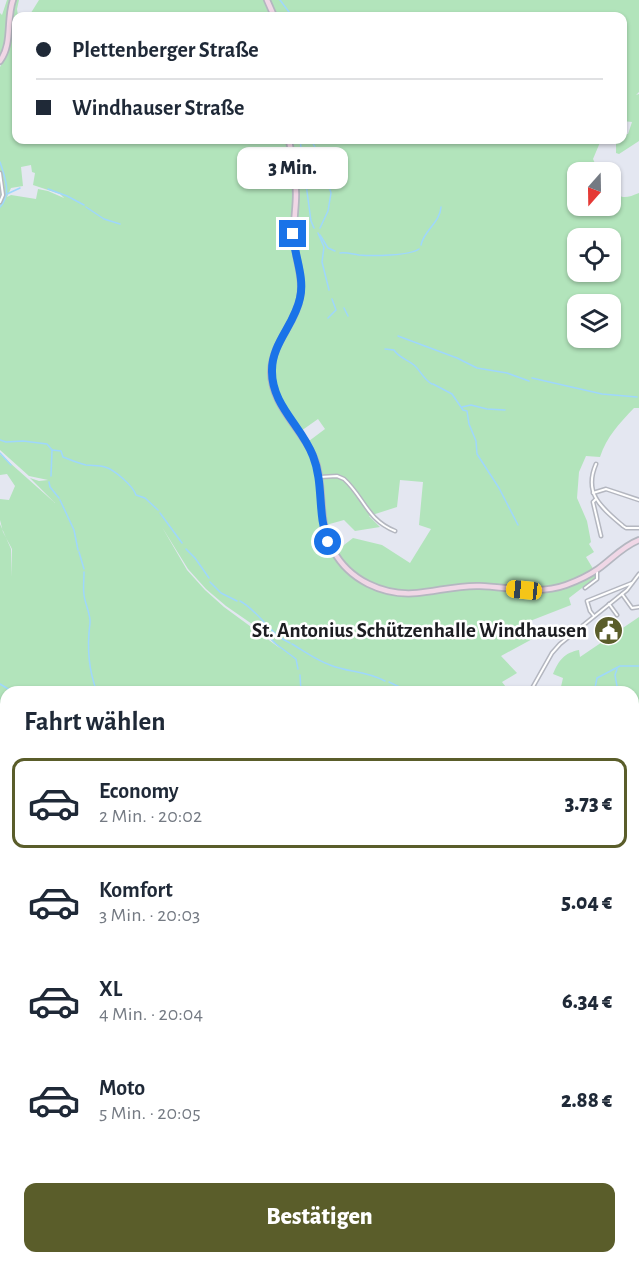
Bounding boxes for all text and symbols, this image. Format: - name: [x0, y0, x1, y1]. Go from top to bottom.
- text: Plettenberger Straße: [72, 39, 259, 61]
- text: Windhauser Straße: [72, 97, 244, 119]
- callout: 3 Min.: [238, 147, 348, 189]
- text: 3 Min.: [268, 158, 317, 178]
- north arrow: [567, 162, 621, 216]
- map controls: [567, 162, 621, 348]
- route end: [279, 220, 306, 247]
- button: locate: [567, 228, 621, 282]
- button: layers: [567, 294, 621, 348]
- route start: [314, 528, 341, 555]
- car: [505, 579, 543, 601]
- public building icon: St. Antonius Schützenhalle Windhausen: [592, 614, 624, 646]
- place label: St. Antonius Schützenhalle Windhausen: [252, 620, 587, 641]
- text: Fahrt wählen: [24, 708, 166, 735]
- icon: car: [27, 776, 81, 830]
- text: Economy: [99, 780, 179, 802]
- text: 3.73 €: [565, 792, 612, 814]
- text: 2 Min. · 20:02: [99, 806, 202, 826]
- icon: car: [27, 875, 81, 929]
- text: Komfort: [99, 879, 173, 901]
- text: 5.04 €: [561, 891, 612, 913]
- text: 3 Min. · 20:03: [99, 905, 200, 925]
- icon: car: [27, 974, 81, 1028]
- text: XL: [99, 978, 122, 1000]
- text: 6.34 €: [562, 990, 612, 1012]
- text: 4 Min. · 20:04: [99, 1004, 203, 1024]
- icon: car: [27, 1073, 81, 1127]
- text: Moto: [99, 1077, 145, 1099]
- text: 2.88 €: [561, 1089, 612, 1111]
- text: 5 Min. · 20:05: [99, 1103, 201, 1123]
- button: Bestätigen: [24, 1183, 615, 1252]

